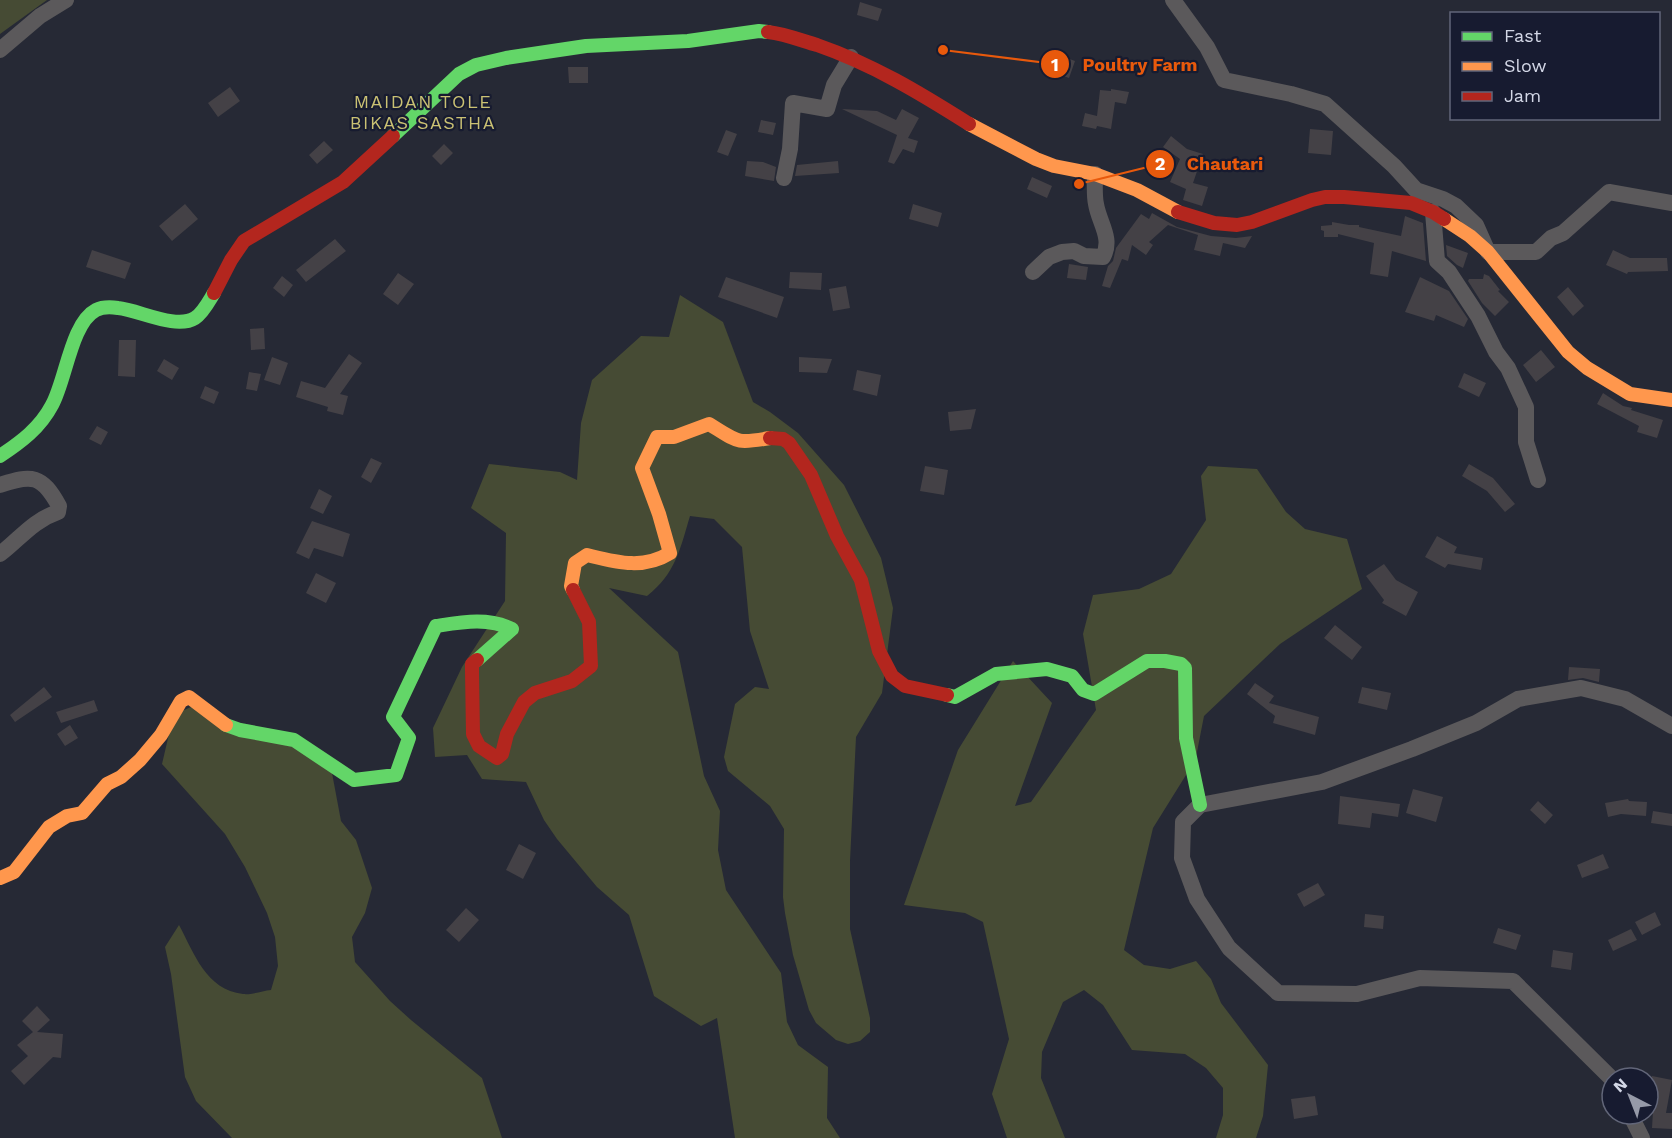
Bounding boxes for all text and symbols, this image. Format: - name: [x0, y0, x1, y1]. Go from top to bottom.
- legend: [1450, 12, 1660, 120]
- text: Fast: [1504, 25, 1542, 46]
- callout: Poultry Farm: [1040, 46, 1209, 82]
- text: 1: [1051, 54, 1059, 75]
- text: Poultry Farm: [1082, 54, 1198, 75]
- text: Slow: [1504, 55, 1547, 76]
- text: Jam: [1504, 85, 1541, 106]
- district label: MAIDAN TOLE BIKAS SASTHA: [350, 91, 496, 133]
- callout: Chautari: [1145, 146, 1275, 182]
- text: 2: [1155, 153, 1165, 174]
- text: Chautari: [1187, 153, 1263, 174]
- north arrow: [1600, 1066, 1660, 1126]
- text: N: [1610, 1074, 1631, 1096]

